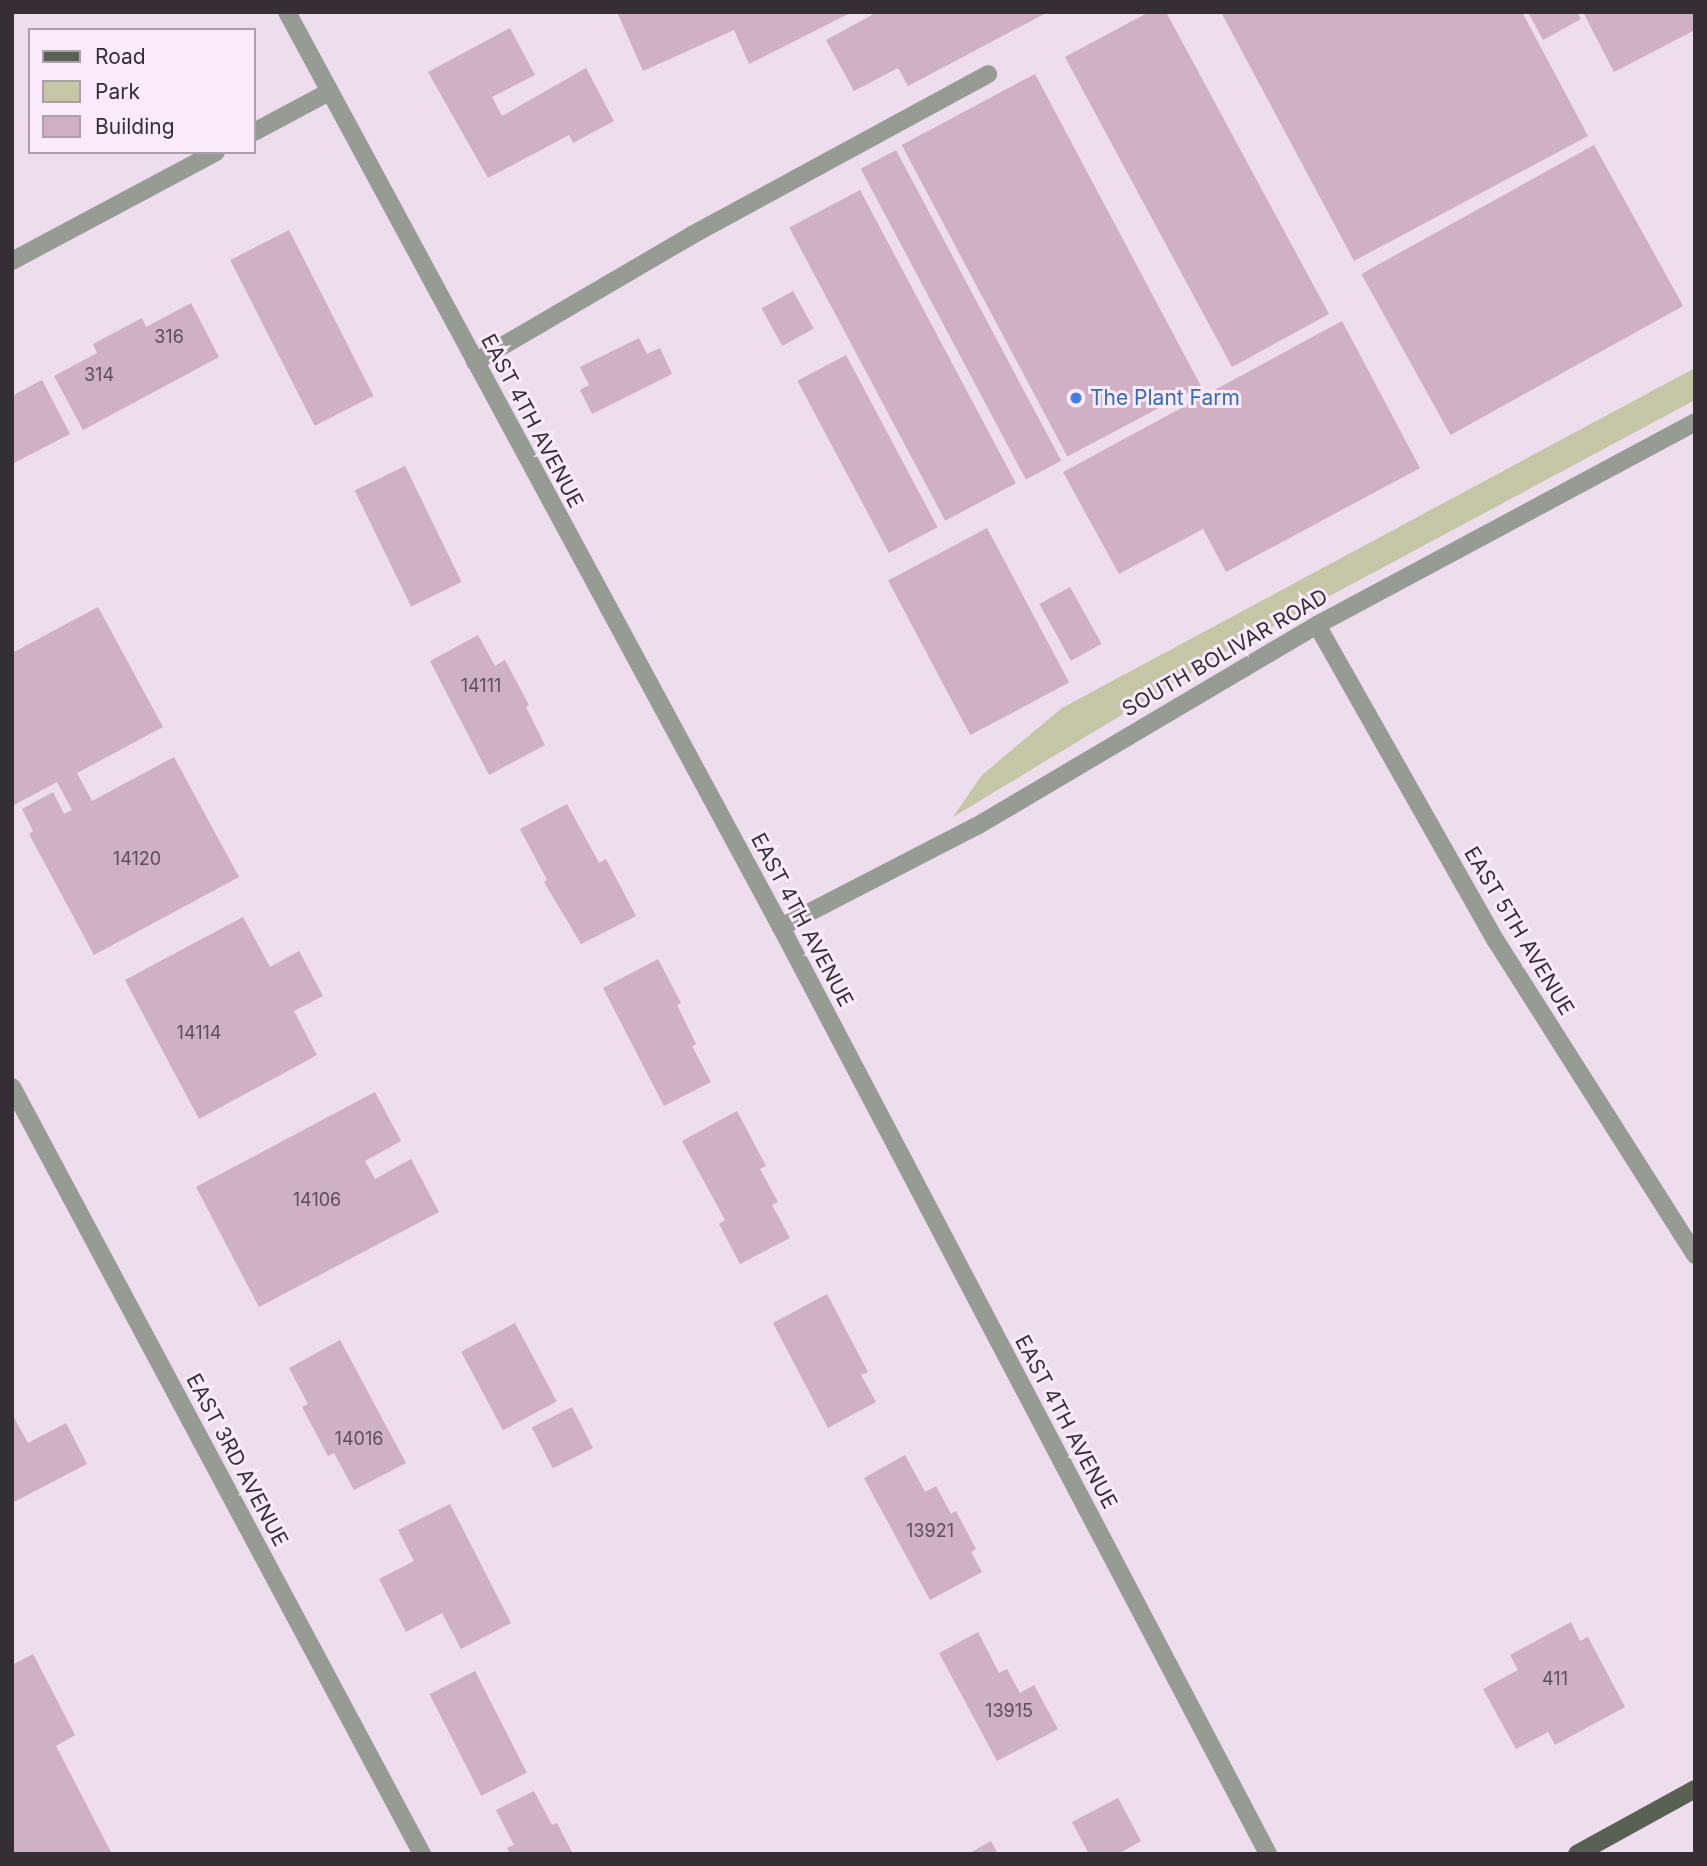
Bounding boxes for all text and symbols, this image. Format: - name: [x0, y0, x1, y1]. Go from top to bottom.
- legend: [28, 28, 256, 154]
- text: Road: [95, 44, 146, 69]
- text: Park: [95, 79, 140, 104]
- text: Building: [95, 114, 175, 139]
- house number: 316: [154, 326, 184, 348]
- street label: EAST 4TH AVENUE: [476, 330, 588, 512]
- house number: 314: [84, 364, 114, 386]
- place label: The Plant Farm: [1090, 385, 1240, 411]
- marker: The Plant Farm: [1068, 390, 1084, 406]
- street label: SOUTH BOLIVAR ROAD: [1118, 584, 1332, 722]
- house number: 14111: [461, 675, 501, 697]
- street label: EAST 4TH AVENUE: [746, 829, 858, 1011]
- street label: EAST 5TH AVENUE: [1459, 842, 1579, 1020]
- house number: 14120: [113, 848, 161, 870]
- house number: 14114: [177, 1022, 221, 1044]
- house number: 14106: [293, 1189, 341, 1211]
- street label: EAST 4TH AVENUE: [1010, 1331, 1122, 1513]
- street label: EAST 3RD AVENUE: [181, 1369, 293, 1551]
- house number: 14016: [335, 1428, 383, 1450]
- house number: 13921: [906, 1520, 954, 1542]
- house number: 411: [1542, 1668, 1568, 1690]
- house number: 13915: [985, 1700, 1033, 1722]

